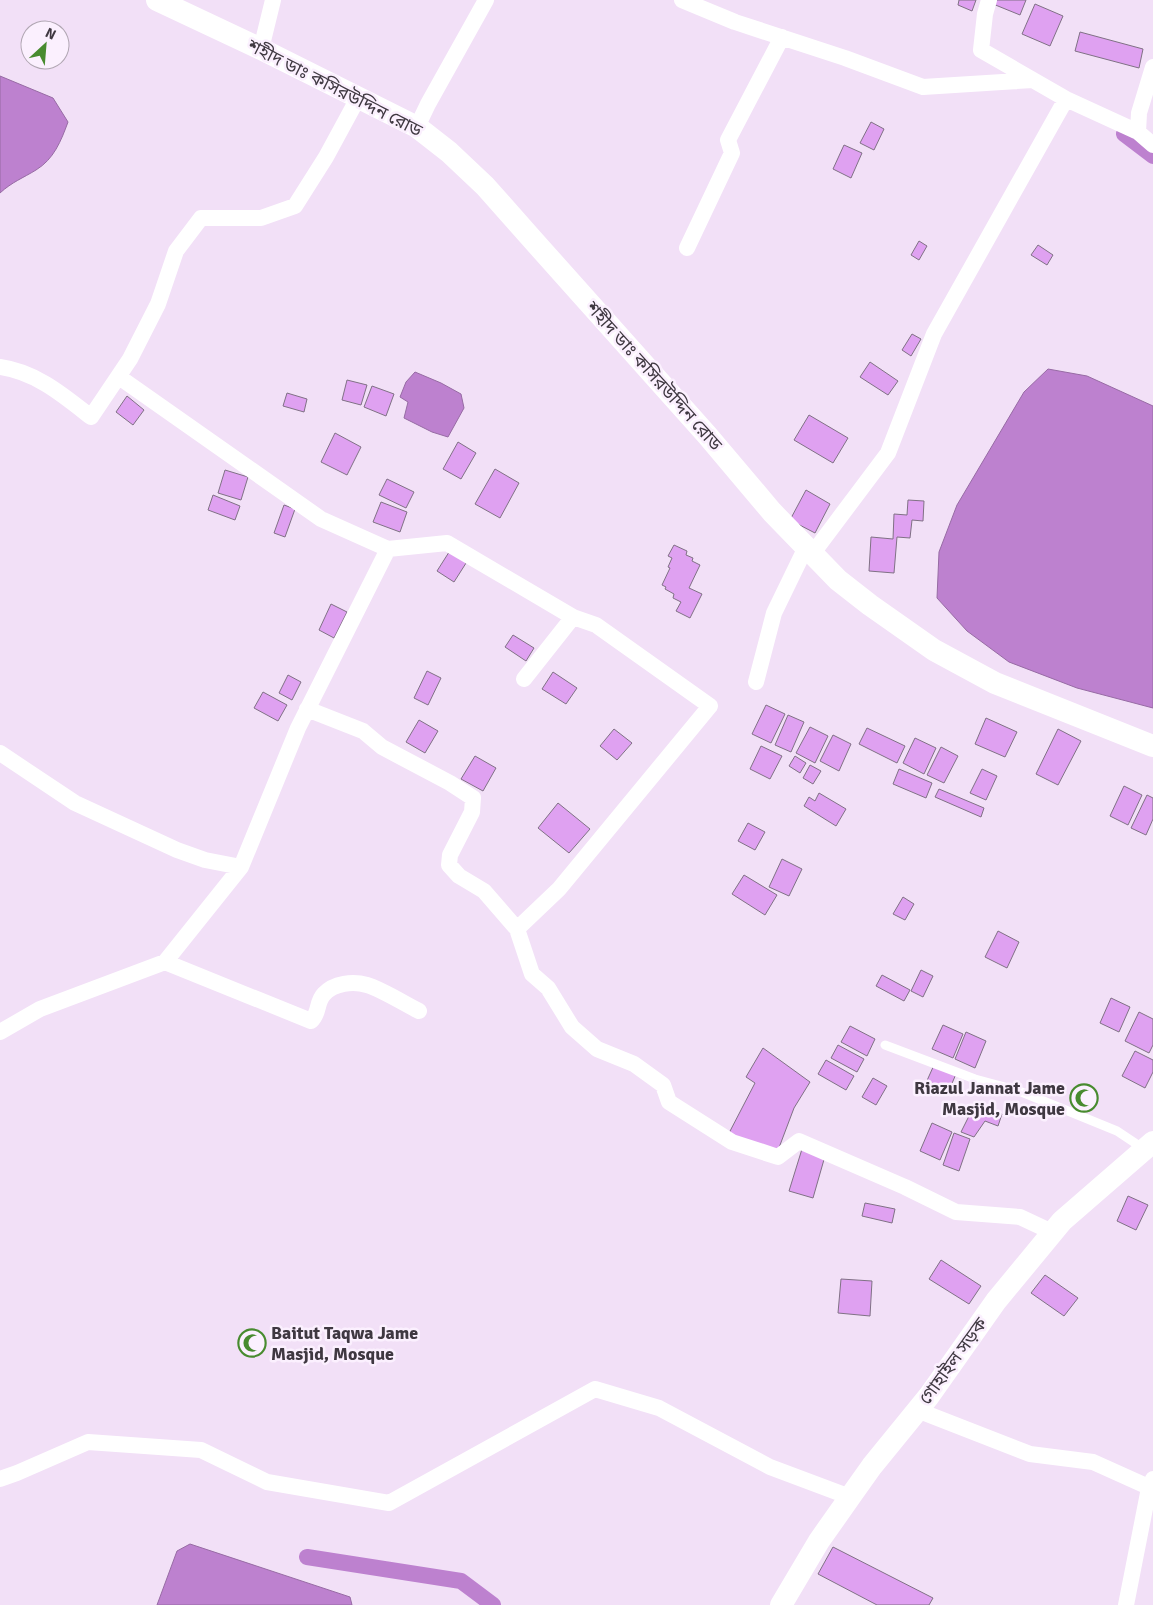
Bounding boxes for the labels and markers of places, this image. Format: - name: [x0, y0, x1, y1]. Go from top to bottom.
- place label: Riazul Jannat Jame Masjid, Mosque: [914, 1077, 1065, 1120]
- mosque icon: Riazul Jannat Jame Masjid, Mosque: [1069, 1083, 1099, 1113]
- place label: Baitut Taqwa Jame Masjid, Mosque: [271, 1322, 418, 1365]
- mosque icon: Baitut Taqwa Jame Masjid, Mosque: [237, 1328, 267, 1358]

